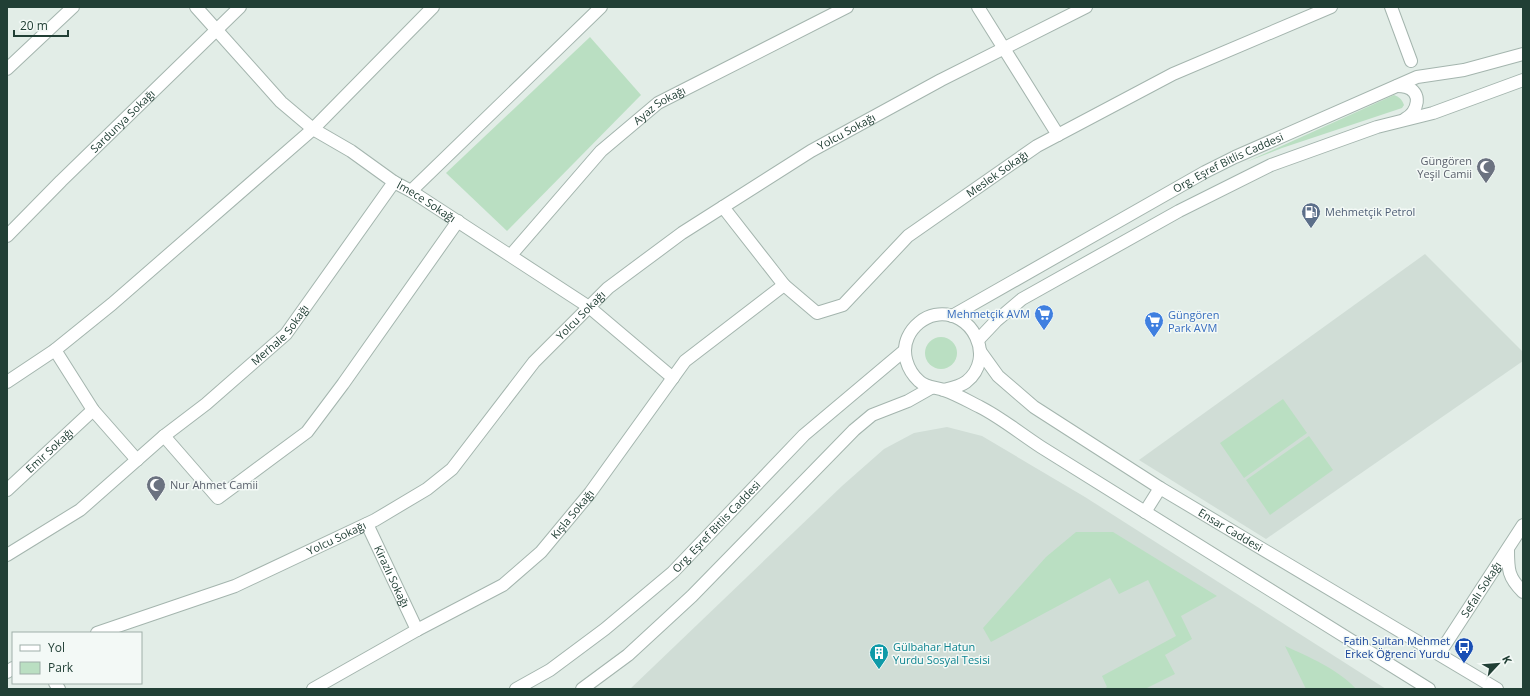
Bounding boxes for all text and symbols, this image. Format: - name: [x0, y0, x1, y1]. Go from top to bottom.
- scale bar: [14, 12, 68, 38]
- text: 20 m: [20, 17, 48, 34]
- street label: Ayaz Sokağı: [630, 82, 688, 128]
- street label: Sardunya Sokağı: [87, 86, 158, 156]
- street label: Yolcu Sokağı: [815, 109, 878, 153]
- street label: Org. Eşref Bitlis Caddesi: [1170, 129, 1286, 196]
- street label: Meslek Sokağı: [963, 147, 1031, 200]
- place label: Güngören Yeşil Camii: [1417, 153, 1472, 181]
- mosque icon: Güngören Yeşil Camii: [1475, 156, 1497, 184]
- street label: İmece Sokağı: [394, 177, 459, 225]
- fuel station icon: Mehmetçik Petrol: [1300, 201, 1322, 229]
- place label: Mehmetçik Petrol: [1325, 204, 1415, 219]
- street label: Yolcu Sokağı: [553, 287, 608, 343]
- street label: Merhale Sokağı: [248, 301, 312, 368]
- supermarket icon: Mehmetçik AVM: [1033, 303, 1055, 331]
- place label: Mehmetçik AVM: [947, 306, 1030, 321]
- place label: Güngören Park AVM: [1168, 307, 1220, 335]
- supermarket icon: Güngören Park AVM: [1143, 310, 1165, 338]
- street label: Emir Sokağı: [22, 424, 76, 476]
- mosque icon: Nur Ahmet Camii: [145, 474, 167, 502]
- place label: Nur Ahmet Camii: [170, 477, 258, 492]
- street label: Org. Eşref Bitlis Caddesi: [669, 477, 763, 575]
- street label: Kışla Sokağı: [547, 486, 597, 542]
- street label: Ensar Caddesi: [1196, 505, 1266, 554]
- street label: Yolcu Sokağı: [304, 517, 368, 558]
- street label: Kirazlı Sokağı: [371, 543, 413, 610]
- street label: Sefalı Sokağı: [1457, 558, 1504, 620]
- legend: [12, 632, 142, 684]
- place label: Fatih Sultan Mehmet Erkek Öğrenci Yurdu: [1344, 633, 1450, 661]
- bus stop icon: Fatih Sultan Mehmet Erkek Öğrenci Yurdu: [1453, 636, 1475, 664]
- text: Yol: [48, 639, 65, 656]
- place label: Gülbahar Hatun Yurdu Sosyal Tesisi: [893, 639, 990, 667]
- building icon: Gülbahar Hatun Yurdu Sosyal Tesisi: [868, 642, 890, 670]
- north arrow: [1478, 644, 1518, 684]
- text: K: [1499, 653, 1516, 667]
- text: Park: [48, 659, 74, 676]

